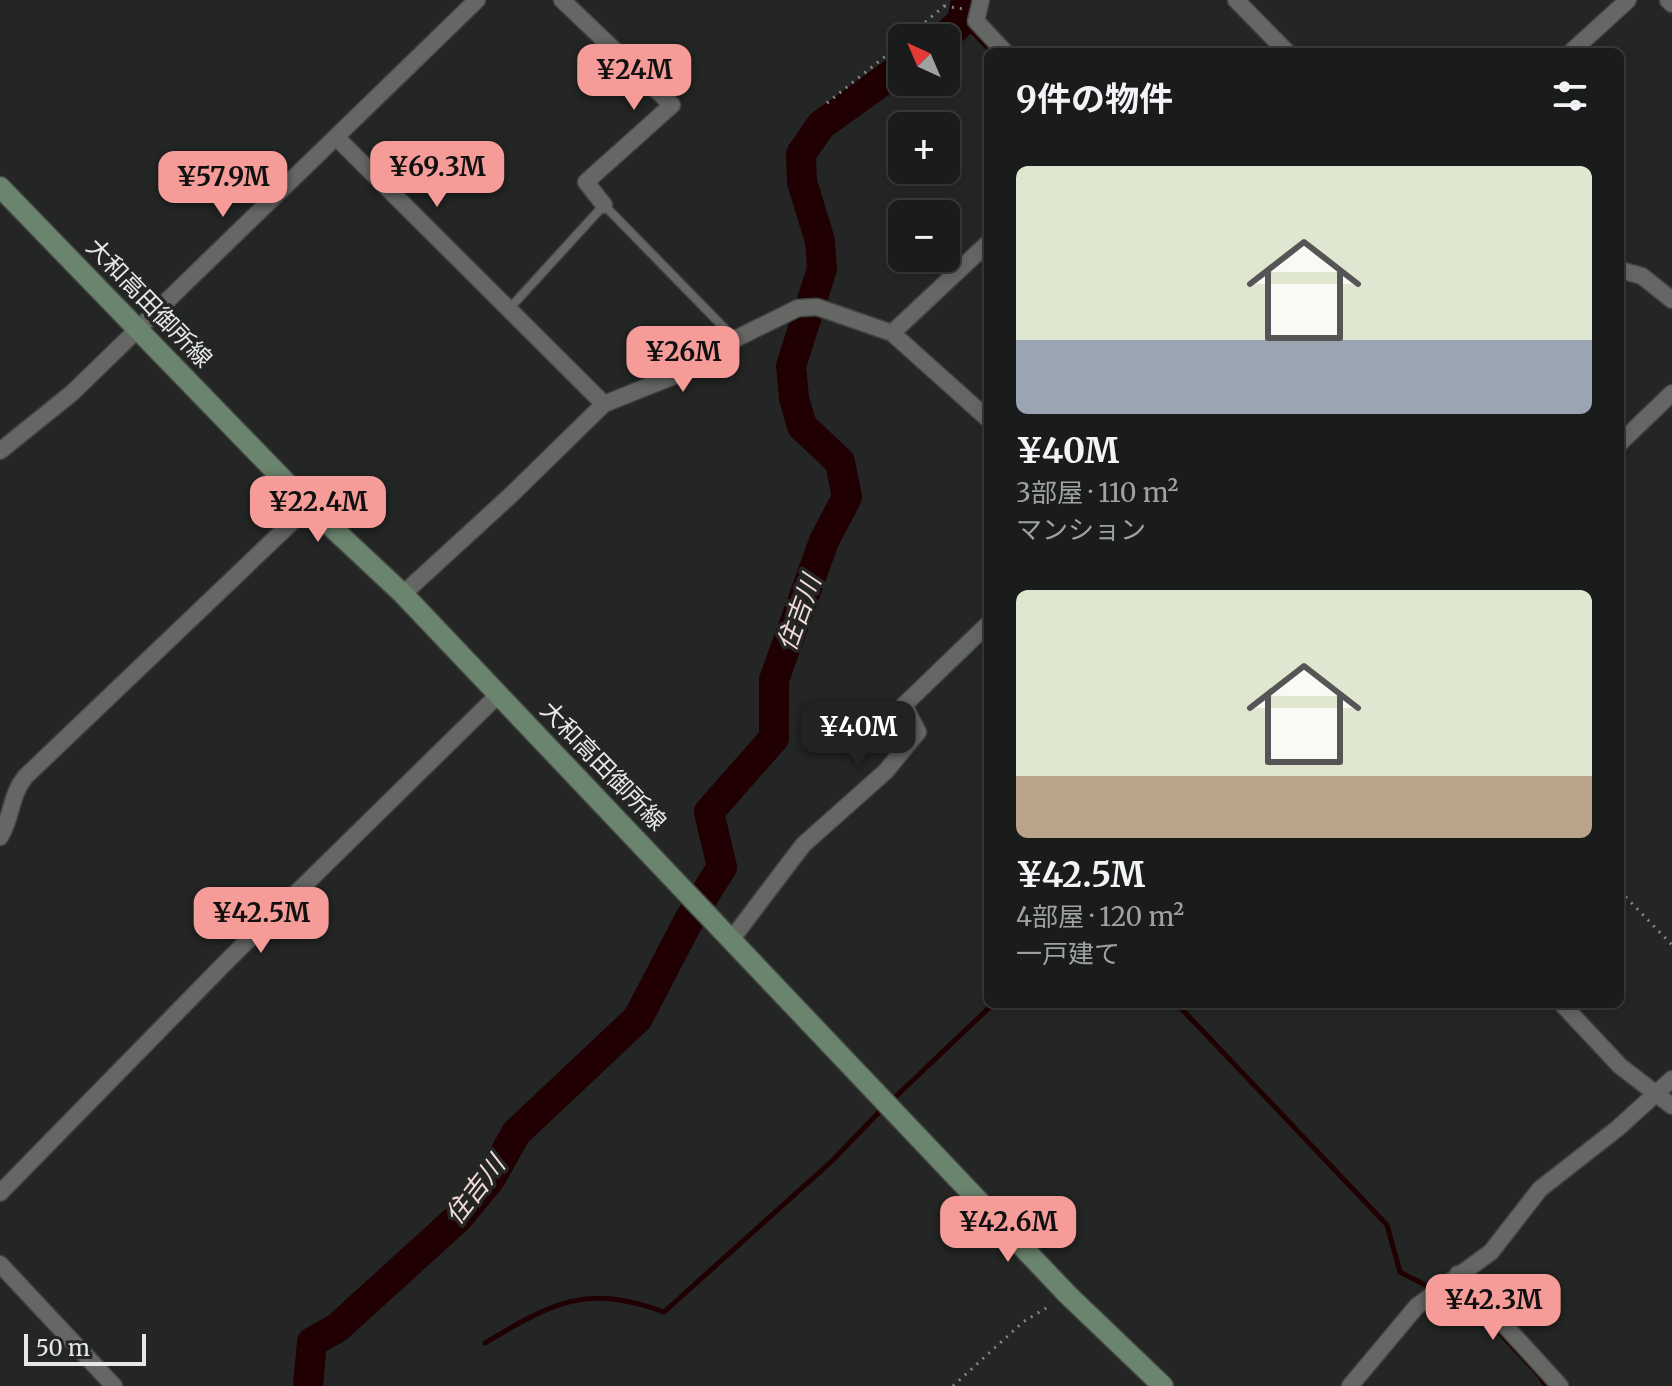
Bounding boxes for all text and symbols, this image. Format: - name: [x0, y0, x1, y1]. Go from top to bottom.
- north arrow: [888, 24, 960, 96]
- map controls: [888, 24, 960, 272]
- pin: ¥24M: [587, 44, 681, 112]
- text: ¥24M: [595, 53, 673, 86]
- icon: filters: [1548, 74, 1592, 118]
- text: 9件の物件: [1016, 78, 1173, 120]
- button: +: [888, 112, 960, 184]
- pin: ¥69.3M: [372, 141, 502, 209]
- text: ¥69.3M: [388, 150, 486, 183]
- pin: ¥57.9M: [158, 151, 288, 219]
- text: ¥57.9M: [176, 160, 270, 193]
- button: −: [888, 200, 960, 272]
- icon: home: [1232, 218, 1376, 362]
- street label: 大和高田御所線: [80, 231, 219, 374]
- pin: ¥26M: [636, 326, 730, 394]
- text: ¥26M: [644, 335, 722, 368]
- text: ¥40M: [1016, 430, 1119, 472]
- pin: ¥22.4M: [253, 476, 383, 544]
- text: 3部屋 · 110 m²: [1016, 476, 1178, 509]
- text: ¥22.4M: [268, 485, 368, 518]
- text: マンション: [1016, 513, 1146, 546]
- water label: 住吉川: [770, 568, 828, 655]
- icon: home: [1232, 642, 1376, 786]
- street label: 大和高田御所線: [534, 694, 673, 837]
- pin: ¥40M: [811, 701, 905, 769]
- text: ¥40M: [819, 710, 897, 743]
- text: ¥42.5M: [1016, 854, 1145, 896]
- pin: ¥42.5M: [196, 887, 326, 955]
- text: ¥42.5M: [212, 896, 310, 929]
- text: 4部屋 · 120 m²: [1016, 900, 1184, 933]
- text: 一戸建て: [1016, 937, 1120, 970]
- water label: 住吉川: [438, 1146, 513, 1231]
- pin: ¥42.6M: [943, 1196, 1073, 1264]
- text: ¥42.6M: [958, 1205, 1058, 1238]
- pin: ¥42.3M: [1428, 1274, 1558, 1342]
- text: ¥42.3M: [1444, 1283, 1542, 1316]
- scale bar: [24, 1330, 146, 1366]
- text: 50 m: [36, 1334, 90, 1362]

